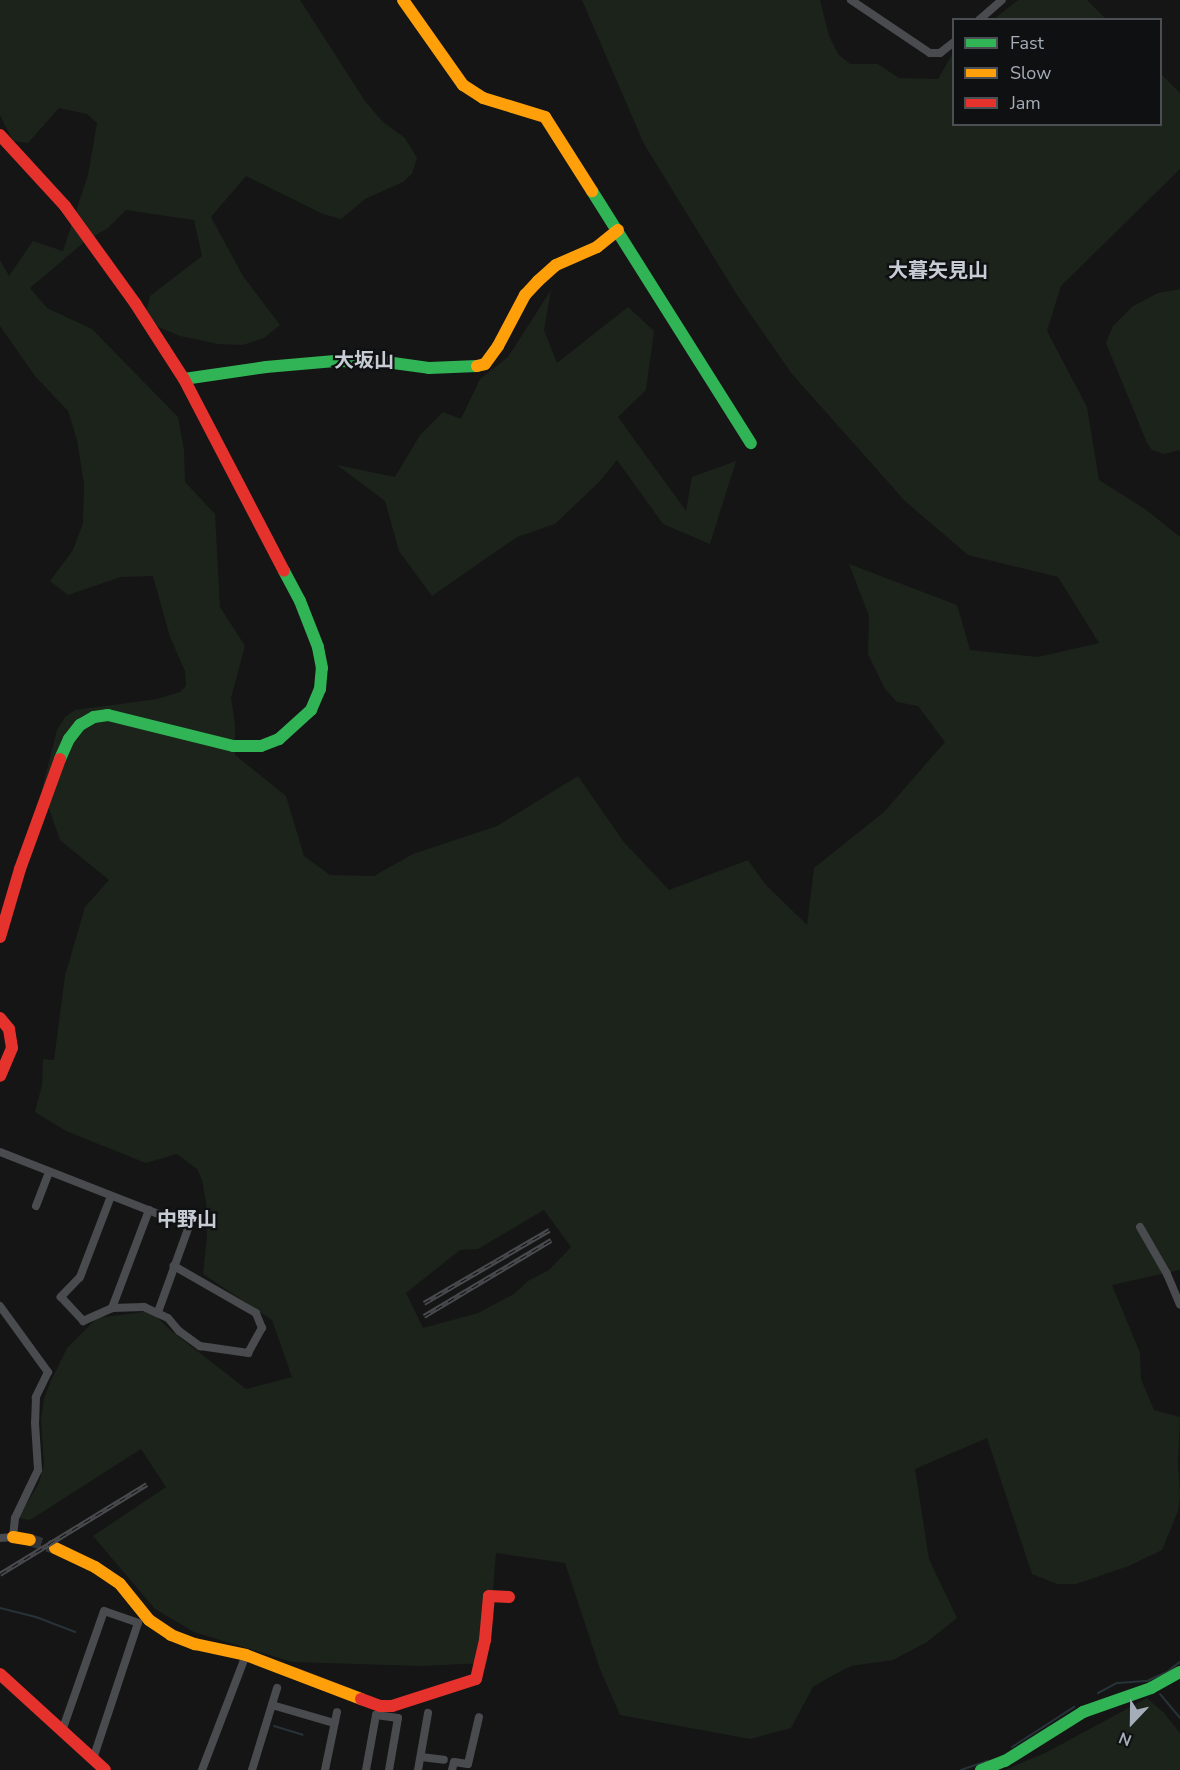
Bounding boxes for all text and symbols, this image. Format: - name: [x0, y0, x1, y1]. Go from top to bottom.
- legend: [952, 18, 1162, 126]
- text: Fast: [1010, 31, 1044, 55]
- text: Slow: [1010, 61, 1051, 85]
- text: Jam: [1010, 91, 1041, 115]
- district label: 大暮矢見山: [888, 258, 988, 282]
- district label: 大坂山: [334, 348, 394, 372]
- district label: 中野山: [157, 1207, 217, 1231]
- north arrow: [1102, 1692, 1162, 1752]
- text: N: [1116, 1726, 1135, 1751]

